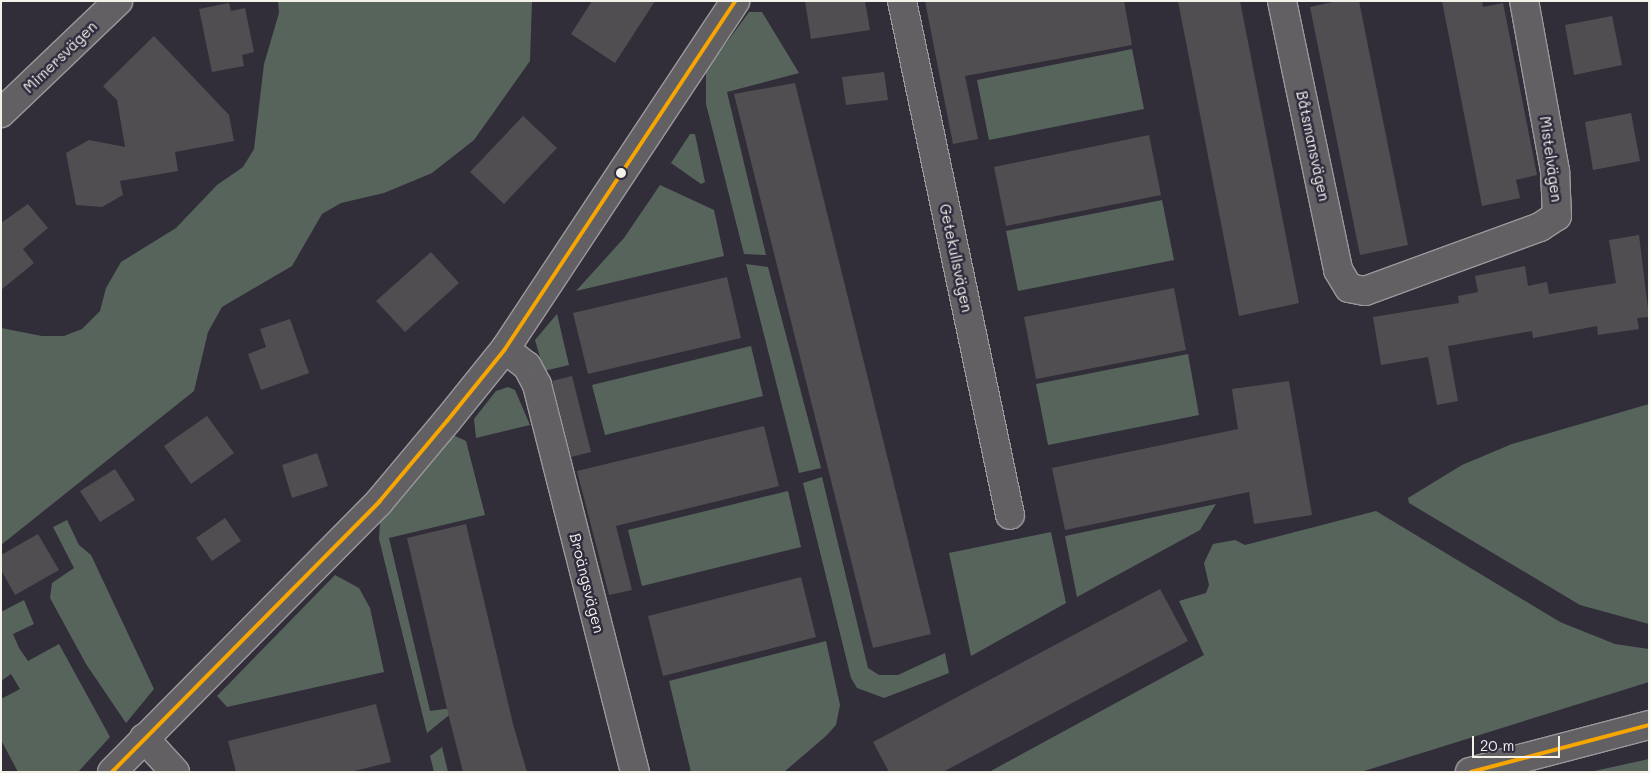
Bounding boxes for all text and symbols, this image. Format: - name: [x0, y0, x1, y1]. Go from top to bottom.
- street label: Mimersvägen: [19, 17, 101, 97]
- street label: Båtsmansvägen: [1293, 89, 1333, 203]
- street label: Mistelvägen: [1536, 115, 1566, 203]
- unlabelled marker: [616, 168, 626, 178]
- street label: Getekullsvägen: [936, 202, 976, 314]
- street label: Broängsvägen: [566, 531, 608, 635]
- scale bar: [1475, 726, 1562, 758]
- text: 20 m: [1480, 735, 1514, 755]

